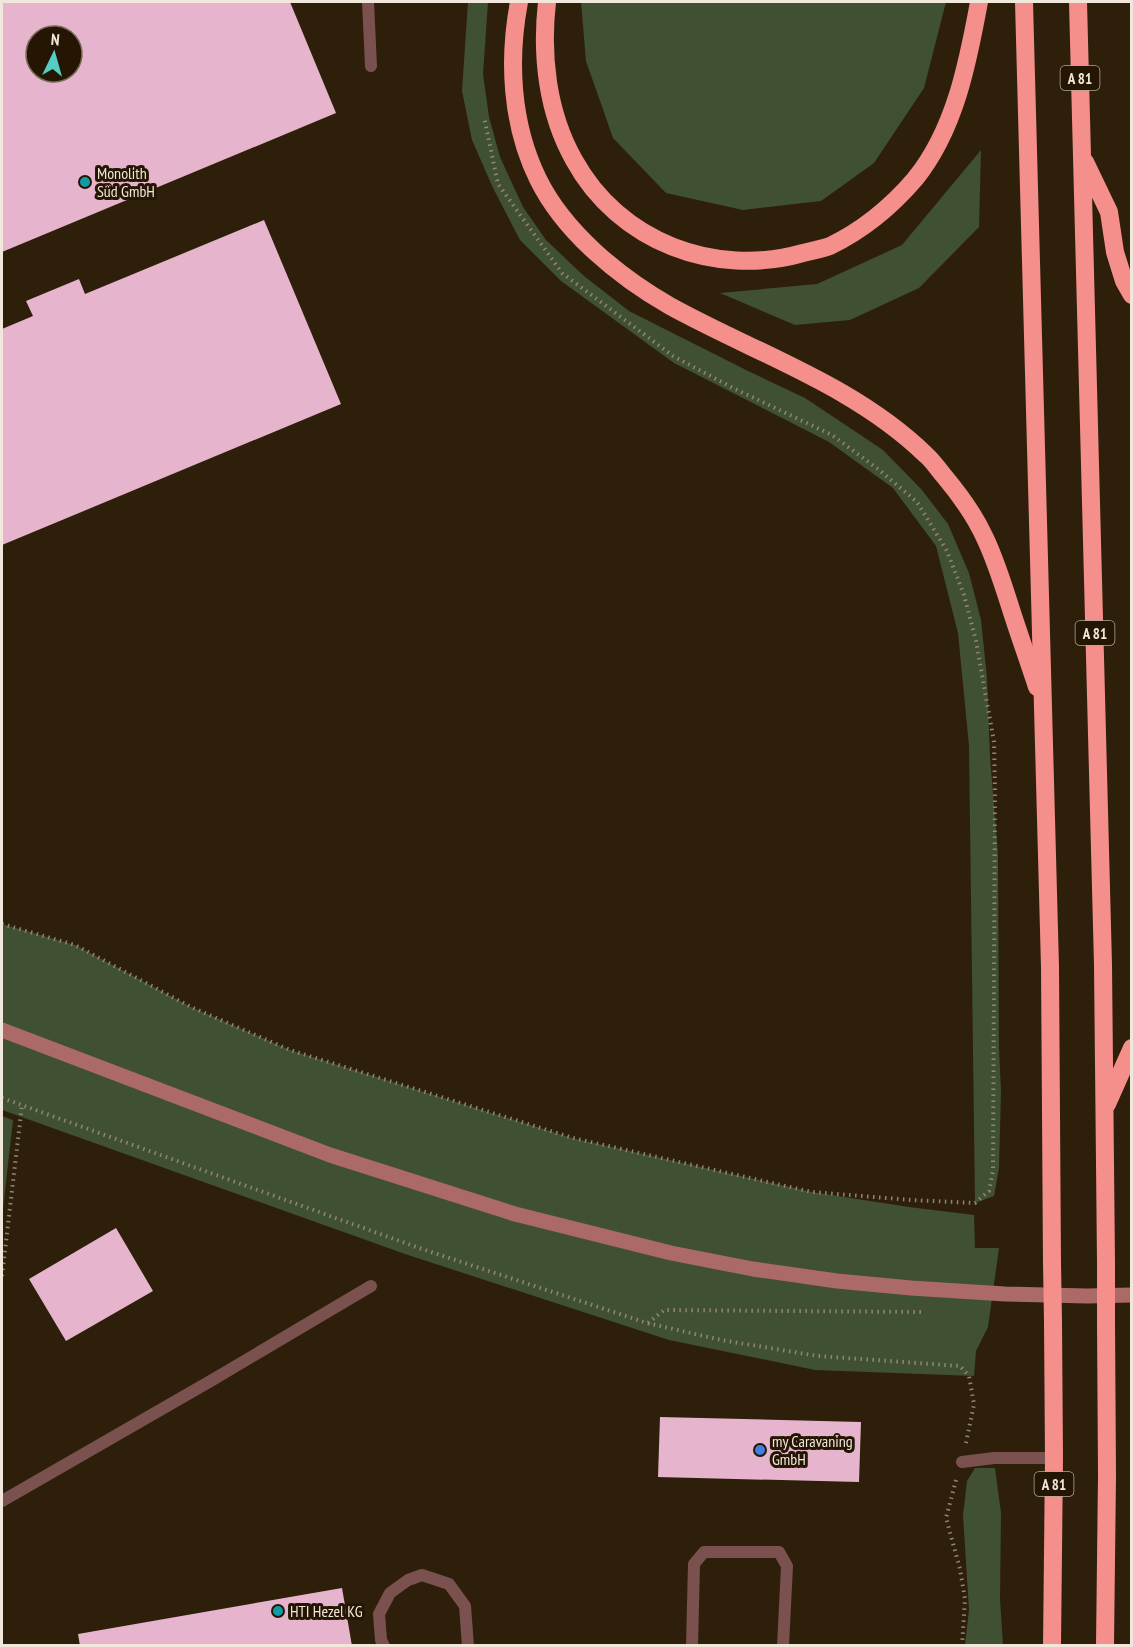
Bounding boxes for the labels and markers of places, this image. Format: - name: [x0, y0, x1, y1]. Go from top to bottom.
- place label: Monolith Süd GmbH: [97, 163, 155, 201]
- marker: Monolith Süd GmbH: [78, 175, 92, 189]
- place label: my Caravaning GmbH: [772, 1431, 853, 1469]
- marker: my Caravaning GmbH: [753, 1443, 767, 1457]
- place label: HTI Hezel KG: [290, 1601, 363, 1621]
- marker: HTI Hezel KG: [271, 1604, 285, 1618]

